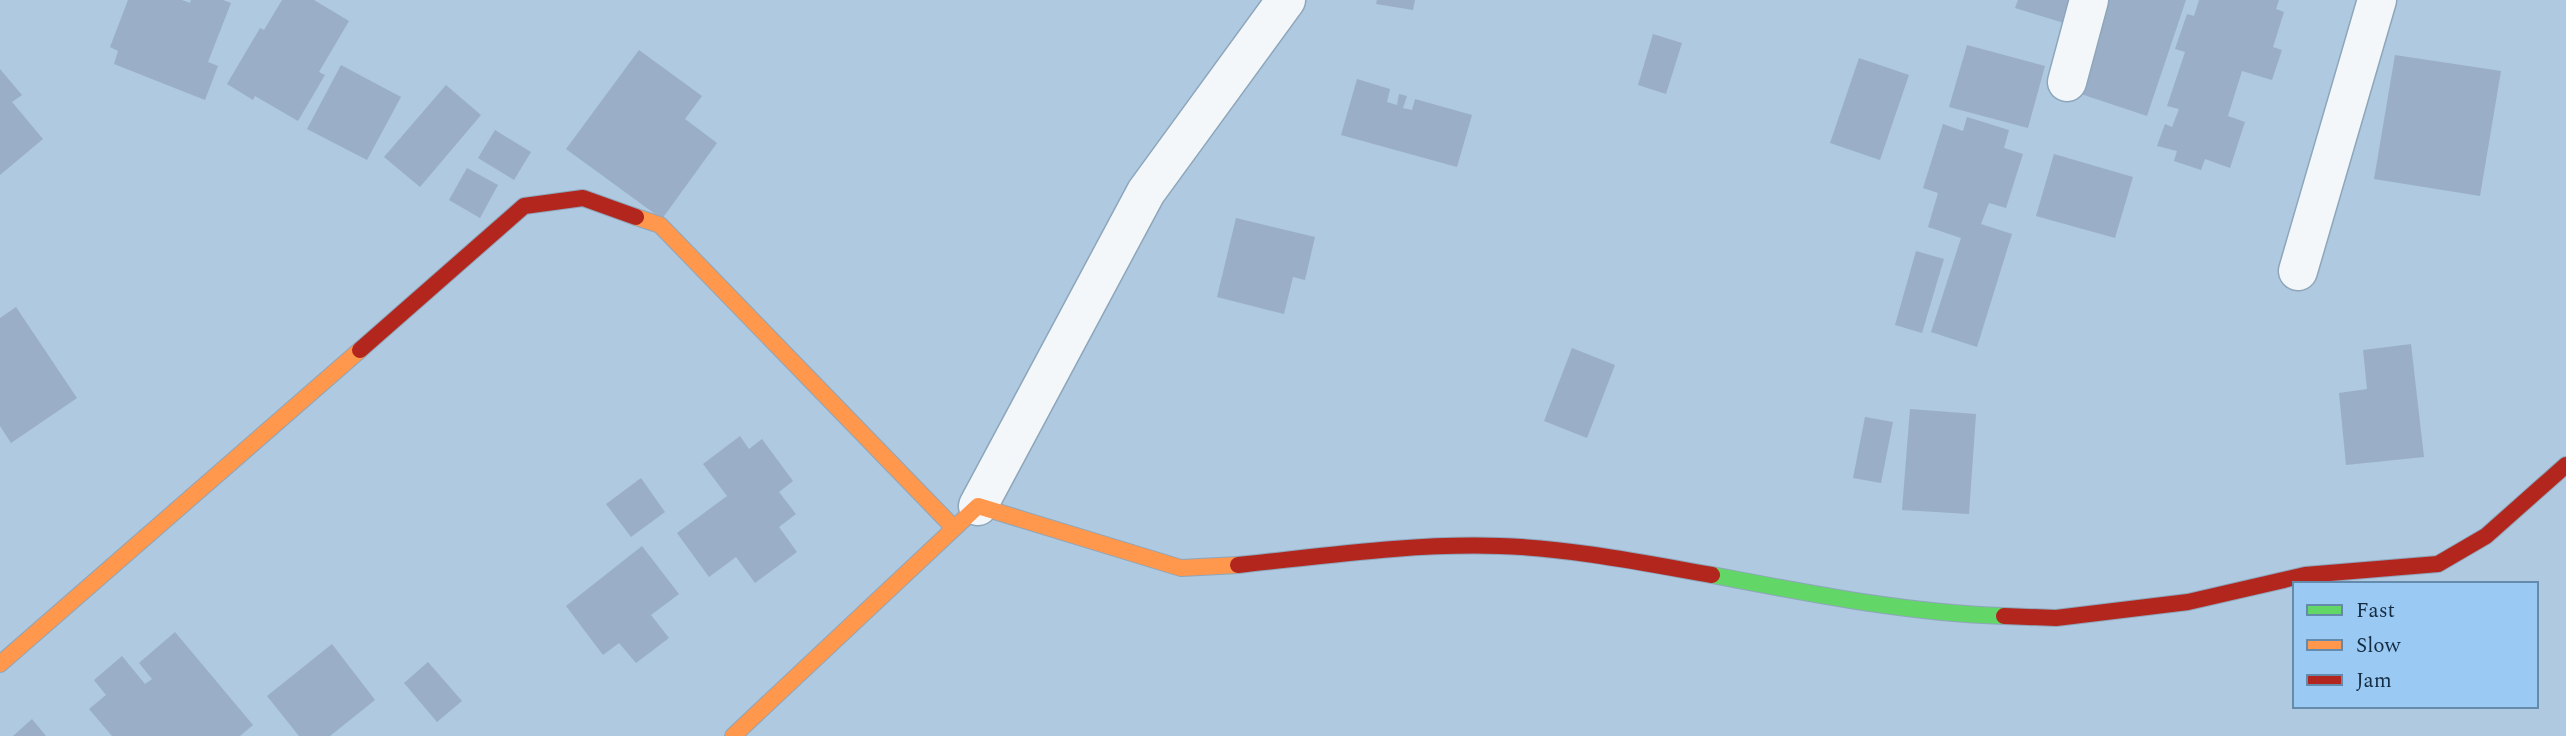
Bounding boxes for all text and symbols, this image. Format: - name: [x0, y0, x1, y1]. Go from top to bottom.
- legend: [2293, 582, 2538, 708]
- text: Fast: [2356, 595, 2395, 627]
- text: Slow: [2356, 630, 2402, 662]
- text: Jam: [2356, 665, 2392, 697]

